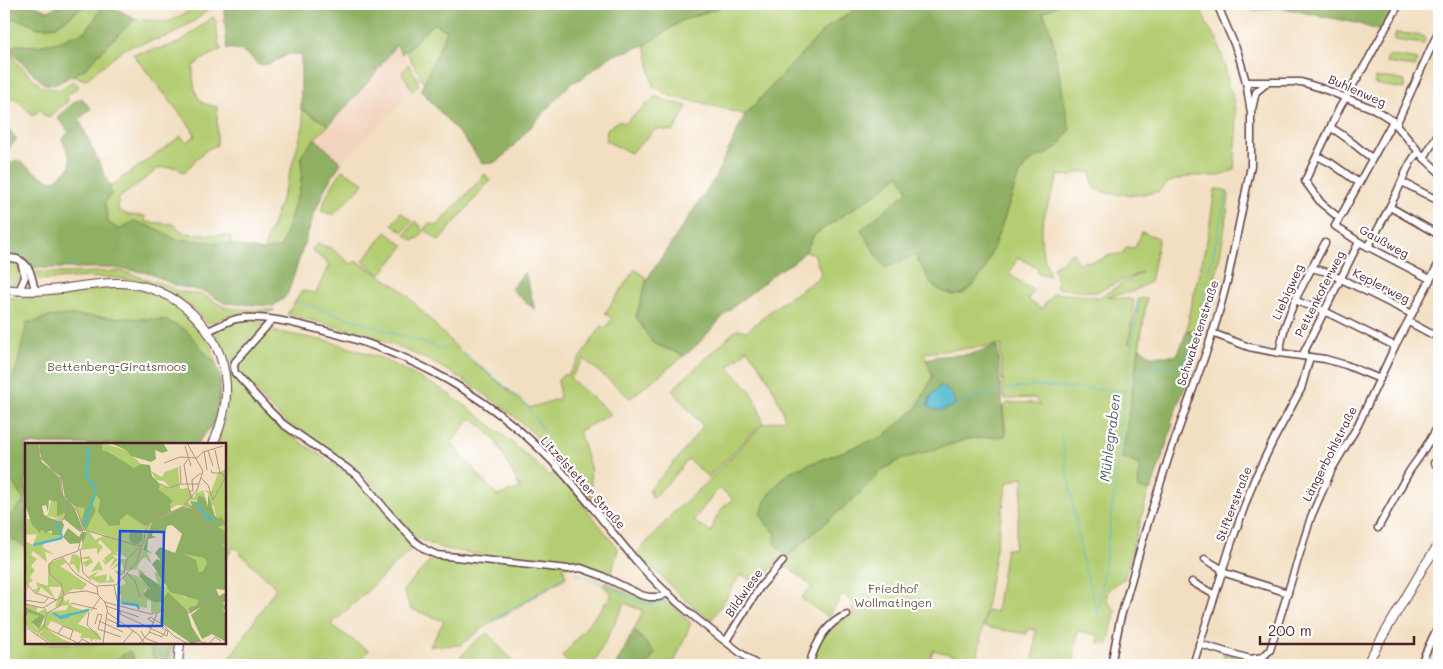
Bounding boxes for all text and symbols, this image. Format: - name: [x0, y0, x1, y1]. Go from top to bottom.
- street label: Buhlenweg: [1326, 70, 1389, 110]
- street label: Gaußweg: [1357, 221, 1412, 261]
- street label: Pettenkoferweg: [1290, 248, 1348, 339]
- street label: Liebigweg: [1268, 261, 1306, 322]
- street label: Keplerweg: [1350, 264, 1413, 306]
- street label: Schwaketenstraße: [1172, 278, 1222, 388]
- park label: Bettenberg-Giratsmoos: [47, 358, 187, 374]
- water label: Mühlegraben: [1095, 393, 1124, 483]
- street label: Längerbohlstraße: [1298, 403, 1360, 504]
- street label: Litzelstetter Straße: [538, 433, 630, 532]
- inset map: [25, 443, 226, 644]
- street label: Stifterstraße: [1211, 464, 1255, 543]
- street label: Bildwiese: [721, 565, 766, 620]
- park label: Friedhof Wollmatingen: [854, 580, 932, 610]
- scale bar: [1260, 614, 1414, 646]
- text: 200 m: [1268, 620, 1312, 640]

